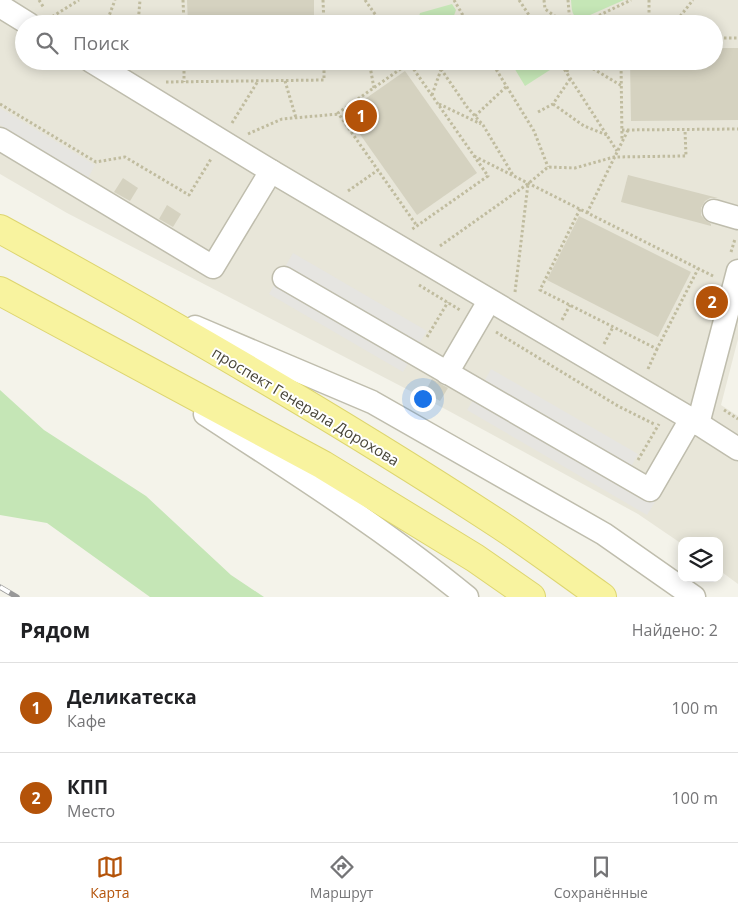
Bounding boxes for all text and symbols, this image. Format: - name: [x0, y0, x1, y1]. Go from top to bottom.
- search box: [15, 15, 723, 70]
- icon: search: [33, 29, 61, 57]
- text: Поиск: [73, 30, 129, 56]
- pin: 1: [345, 97, 377, 135]
- pin: 2: [696, 283, 728, 321]
- street label: проспект Генерала Дорохова: [209, 342, 403, 470]
- your location: [410, 386, 436, 412]
- map controls: [678, 537, 723, 582]
- button: layers: [678, 537, 723, 582]
- text: Рядом: [20, 616, 90, 644]
- text: Найдено: 2: [632, 619, 718, 641]
- text: Деликатеска: [67, 684, 197, 710]
- text: 1: [31, 697, 41, 719]
- text: 100 m: [672, 697, 718, 719]
- text: Кафе: [67, 710, 106, 732]
- text: КПП: [67, 774, 108, 800]
- text: 2: [31, 787, 41, 809]
- text: 100 m: [672, 787, 718, 809]
- text: Место: [67, 800, 115, 822]
- tab: Карта: [90, 853, 129, 902]
- tab: Маршрут: [310, 853, 373, 902]
- tab: Сохранённые: [554, 853, 648, 902]

